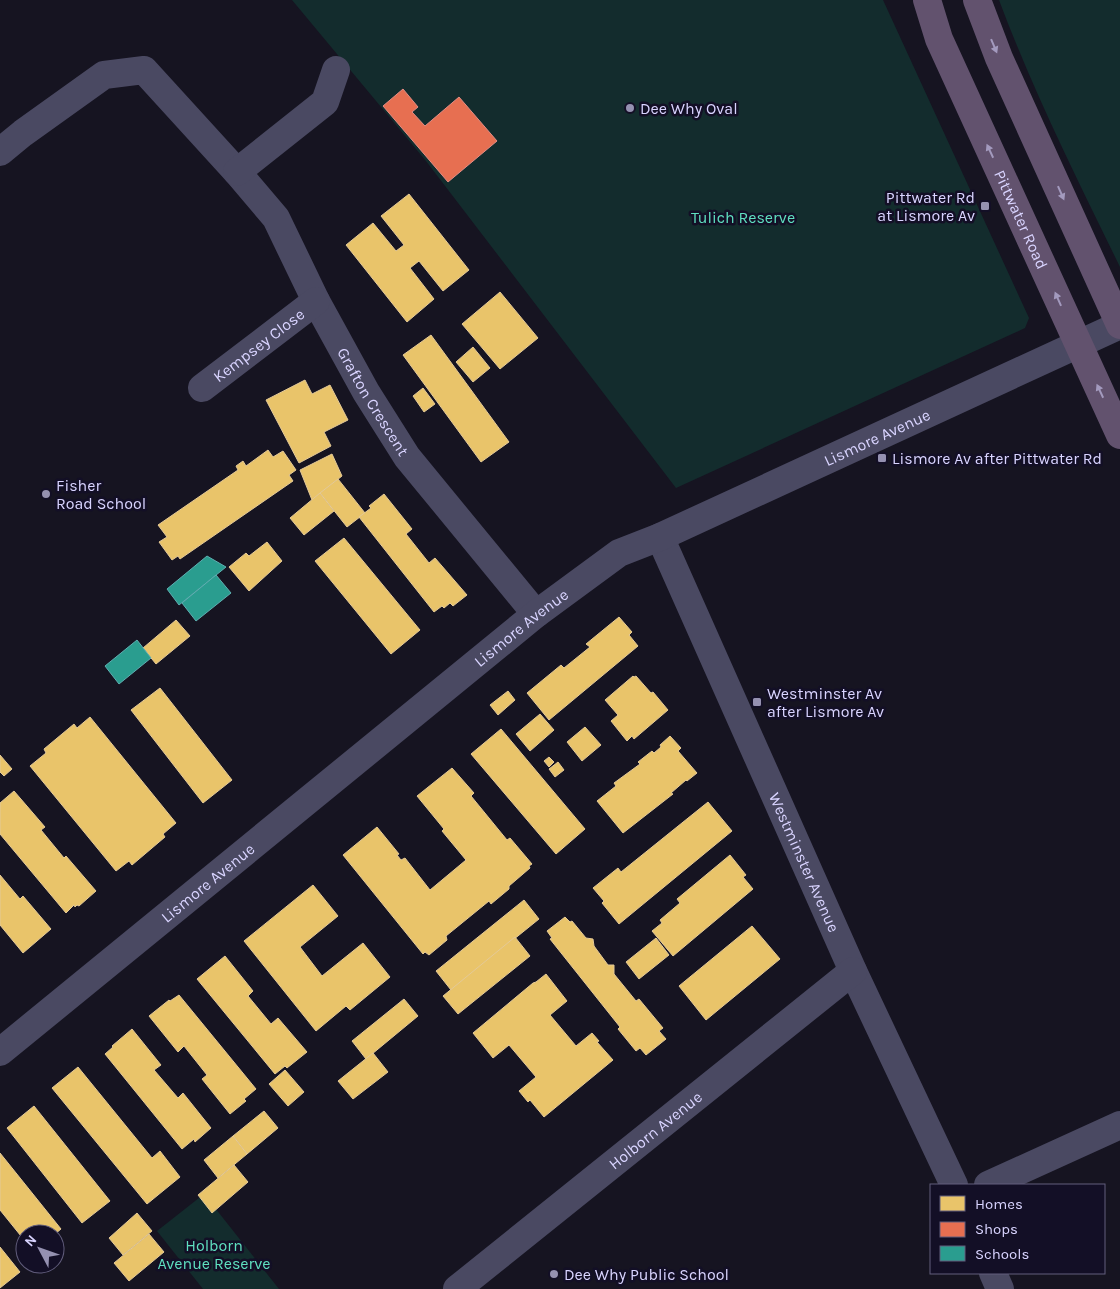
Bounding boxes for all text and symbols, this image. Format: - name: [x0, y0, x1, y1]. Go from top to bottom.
- one-way arrow: [990, 39, 998, 53]
- place label: Dee Why Oval: [640, 99, 738, 118]
- marker: Dee Why Oval: [624, 102, 636, 114]
- one-way arrow: [986, 144, 994, 158]
- street label: Pittwater Road: [990, 167, 1052, 272]
- one-way arrow: [1058, 186, 1066, 200]
- place label: Pittwater Rd at Lismore Av: [877, 188, 975, 225]
- marker: Pittwater Rd at Lismore Av: [979, 200, 991, 212]
- park label: Tulich Reserve: [691, 208, 795, 227]
- one-way arrow: [1053, 292, 1061, 306]
- street label: Kempsey Close: [209, 304, 308, 386]
- street label: Grafton Crescent: [333, 344, 413, 459]
- one-way arrow: [1095, 384, 1103, 398]
- street label: Lismore Avenue: [821, 405, 933, 470]
- place label: Lismore Av after Pittwater Rd: [892, 449, 1102, 468]
- marker: Lismore Av after Pittwater Rd: [876, 452, 888, 464]
- place label: Fisher Road School: [56, 476, 146, 513]
- marker: Fisher Road School: [40, 488, 52, 500]
- street label: Lismore Avenue: [470, 585, 572, 671]
- place label: Westminster Av after Lismore Av: [767, 684, 884, 721]
- marker: Westminster Av after Lismore Av: [751, 696, 763, 708]
- street label: Westminster Avenue: [765, 790, 844, 935]
- street label: Lismore Avenue: [157, 839, 258, 927]
- street label: Holborn Avenue: [605, 1087, 706, 1173]
- legend: [930, 1184, 1105, 1274]
- text: Homes: [975, 1195, 1023, 1213]
- text: Shops: [975, 1220, 1018, 1238]
- north arrow: [15, 1224, 65, 1274]
- text: N: [21, 1231, 40, 1250]
- park label: Holborn Avenue Reserve: [157, 1236, 271, 1273]
- text: Schools: [975, 1245, 1029, 1263]
- place label: Dee Why Public School: [564, 1265, 729, 1284]
- marker: Dee Why Public School: [548, 1268, 560, 1280]

